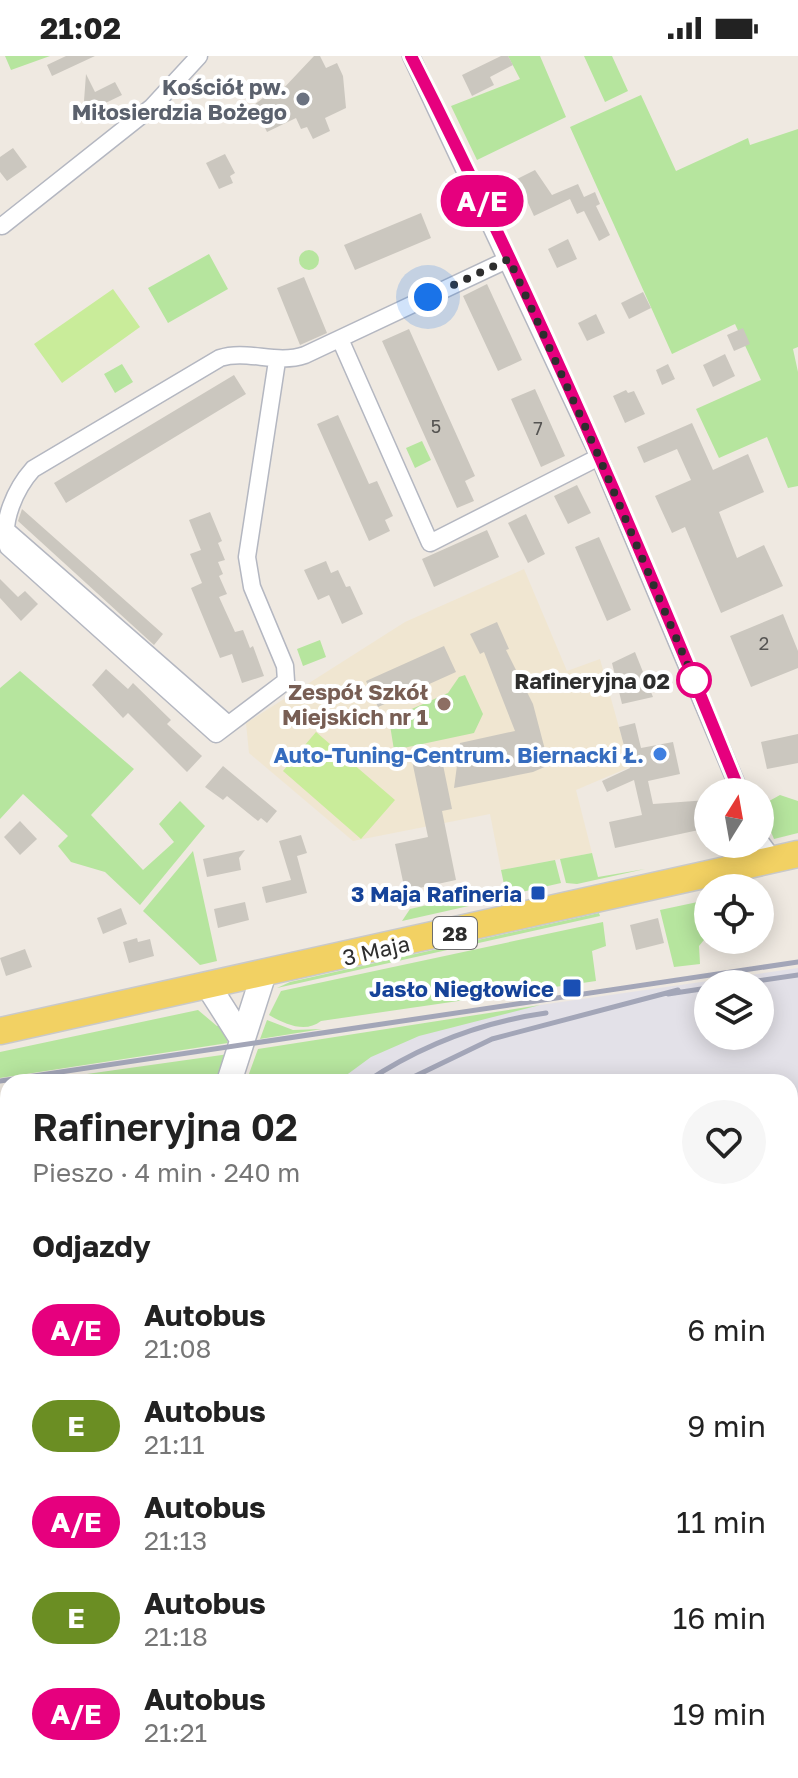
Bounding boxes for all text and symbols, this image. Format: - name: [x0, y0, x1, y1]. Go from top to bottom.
- text: 21:02: [40, 10, 121, 46]
- place label: Kościół pw. Miłosierdzia Bożego: [72, 73, 287, 125]
- marker: Kościół pw. Miłosierdzia Bożego: [294, 90, 312, 108]
- line badge: A/E: [436, 175, 528, 227]
- text: A/E: [457, 184, 507, 217]
- your location: [408, 277, 448, 317]
- house number: 5: [431, 415, 441, 437]
- house number: 7: [533, 417, 543, 439]
- house number: 2: [759, 632, 769, 654]
- marker: Rafineryjna 02: [677, 663, 711, 697]
- place label: Rafineryjna 02: [514, 667, 670, 694]
- place label: Zespół Szkół Miejskich nr 1: [282, 678, 428, 730]
- marker: Zespół Szkół Miejskich nr 1: [435, 695, 453, 713]
- place label: Auto-Tuning-Centrum. Biernacki Ł.: [274, 741, 644, 768]
- marker: Auto-Tuning-Centrum. Biernacki Ł.: [651, 745, 669, 763]
- north arrow: [694, 778, 774, 858]
- map controls: [694, 778, 774, 1050]
- button: locate: [694, 874, 774, 954]
- place label: 3 Maja Rafineria: [351, 880, 522, 907]
- marker: 3 Maja Rafineria: [529, 884, 547, 902]
- road number: 28: [433, 917, 477, 949]
- street label: 3 Maja: [340, 929, 412, 971]
- button: layers: [694, 970, 774, 1050]
- place label: Jasło Niegłowice: [369, 975, 554, 1002]
- marker: Jasło Niegłowice: [561, 977, 583, 999]
- button: heart: [682, 1100, 766, 1184]
- text: Rafineryjna 02: [32, 1104, 298, 1149]
- text: Pieszo · 4 min · 240 m: [32, 1157, 300, 1188]
- text: Odjazdy: [32, 1228, 151, 1264]
- text: Autobus: [144, 1297, 266, 1333]
- text: 6 min: [687, 1312, 766, 1348]
- text: A/E: [51, 1313, 101, 1346]
- text: 21:08: [144, 1333, 211, 1364]
- text: Autobus: [144, 1393, 266, 1429]
- text: 9 min: [687, 1408, 766, 1444]
- text: E: [67, 1409, 85, 1442]
- text: 21:11: [144, 1429, 205, 1460]
- text: Autobus: [144, 1489, 266, 1525]
- text: 11 min: [676, 1504, 766, 1540]
- text: A/E: [51, 1505, 101, 1538]
- text: 21:13: [144, 1525, 207, 1556]
- text: Autobus: [144, 1585, 266, 1621]
- text: 16 min: [673, 1600, 766, 1636]
- text: E: [67, 1601, 85, 1634]
- text: 21:18: [144, 1621, 208, 1652]
- text: Autobus: [144, 1681, 266, 1717]
- text: 19 min: [673, 1696, 766, 1732]
- text: A/E: [51, 1697, 101, 1730]
- text: 21:21: [144, 1717, 207, 1748]

